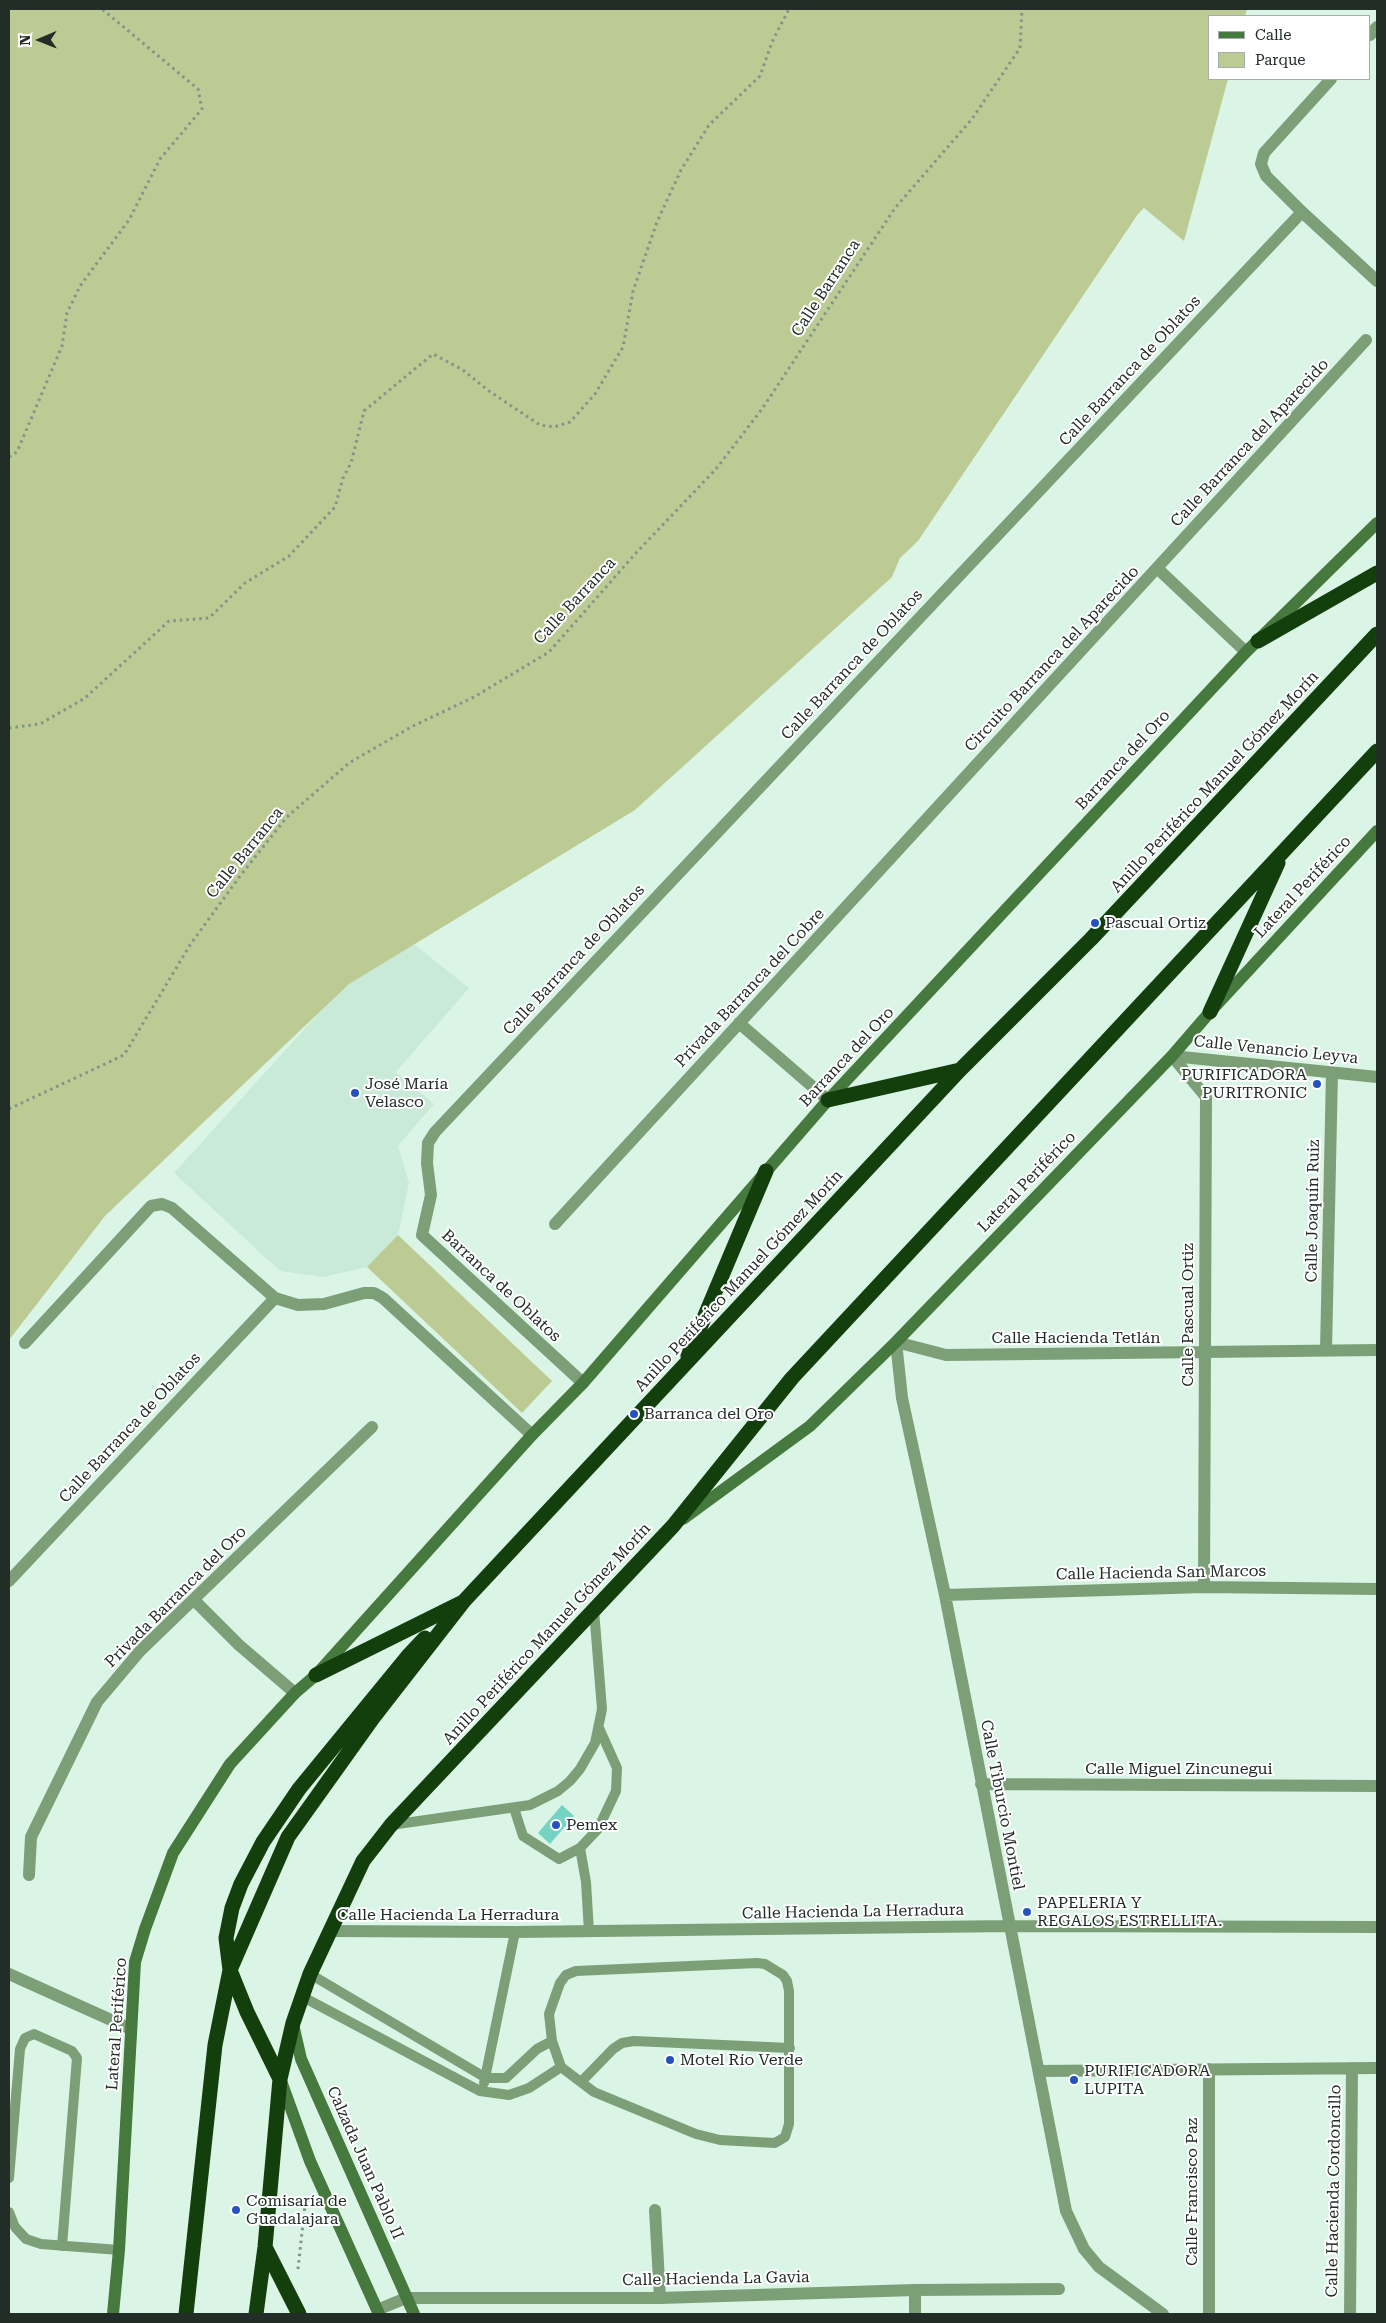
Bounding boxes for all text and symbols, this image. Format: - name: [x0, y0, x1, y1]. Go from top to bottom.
- north arrow: [15, 15, 65, 65]
- legend: [1208, 15, 1371, 80]
- text: Calle: [1255, 26, 1291, 44]
- text: N: [17, 35, 33, 46]
- text: Parque: [1255, 51, 1306, 69]
- street label: Calle Barranca: [788, 236, 864, 340]
- street label: Calle Barranca de Oblatos: [1055, 292, 1205, 450]
- street label: Calle Barranca del Aparecido: [1167, 355, 1333, 531]
- street label: Calle Barranca: [530, 554, 620, 648]
- street label: Circuito Barranca del Aparecido: [961, 562, 1143, 756]
- street label: Calle Barranca de Oblatos: [777, 586, 927, 744]
- street label: Anillo Periférico Manuel Gómez Morín: [1107, 667, 1323, 897]
- street label: Barranca del Oro: [1072, 706, 1174, 814]
- street label: Calle Barranca: [202, 804, 288, 902]
- street label: Lateral Periférico: [1251, 832, 1355, 942]
- street label: Calle Barranca de Oblatos: [499, 881, 649, 1039]
- street label: Privada Barranca del Cobre: [671, 905, 829, 1071]
- place label: Pascual Ortiz: [1105, 913, 1206, 933]
- marker: Pascual Ortiz: [1089, 917, 1101, 929]
- street label: Barranca del Oro: [796, 1003, 898, 1111]
- street label: Calle Venancio Leyva: [1193, 1032, 1359, 1068]
- place label: PURIFICADORA PURITRONIC: [1181, 1065, 1307, 1103]
- place label: José María Velasco: [365, 1074, 448, 1112]
- marker: PURIFICADORA PURITRONIC: [1311, 1078, 1323, 1090]
- marker: José María Velasco: [349, 1087, 361, 1099]
- street label: Lateral Periférico: [974, 1127, 1080, 1237]
- street label: Calle Joaquín Ruiz: [1302, 1139, 1324, 1283]
- street label: Anillo Periférico Manuel Gómez Morín: [631, 1166, 847, 1396]
- street label: Barranca de Oblatos: [438, 1226, 564, 1346]
- street label: Calle Pascual Ortiz: [1178, 1243, 1198, 1387]
- street label: Calle Hacienda Tetlán: [991, 1328, 1161, 1348]
- street label: Calle Barranca de Oblatos: [55, 1349, 205, 1507]
- place label: Barranca del Oro: [644, 1404, 774, 1424]
- marker: Barranca del Oro: [628, 1408, 640, 1420]
- street label: Anillo Periférico Manuel Gómez Morín: [439, 1519, 655, 1749]
- street label: Privada Barranca del Oro: [101, 1522, 251, 1672]
- street label: Calle Hacienda San Marcos: [1056, 1562, 1266, 1584]
- street label: Calle Tiburcio Montiel: [976, 1718, 1028, 1892]
- street label: Calle Miguel Zincunegui: [1085, 1759, 1273, 1779]
- place label: Pemex: [566, 1815, 617, 1835]
- marker: Pemex: [550, 1819, 562, 1831]
- place label: PAPELERIA Y REGALOS ESTRELLITA.: [1037, 1893, 1222, 1931]
- street label: Calle Hacienda La Herradura: [742, 1900, 964, 1924]
- street label: Calle Hacienda La Herradura: [337, 1905, 559, 1925]
- marker: PAPELERIA Y REGALOS ESTRELLITA.: [1021, 1906, 1033, 1918]
- street label: Lateral Periférico: [103, 1957, 131, 2091]
- place label: Motel Río Verde: [680, 2050, 803, 2070]
- marker: Motel Río Verde: [664, 2054, 676, 2066]
- place label: PURIFICADORA LUPITA: [1084, 2061, 1210, 2099]
- marker: PURIFICADORA LUPITA: [1068, 2074, 1080, 2086]
- street label: Calzada Juan Pablo II: [323, 2083, 407, 2243]
- street label: Calle Hacienda Cordoncillo: [1323, 2085, 1345, 2297]
- street label: Calle Francisco Paz: [1182, 2118, 1202, 2266]
- place label: Comisaría de Guadalajara: [246, 2191, 347, 2229]
- marker: Comisaría de Guadalajara: [230, 2204, 242, 2216]
- street label: Calle Hacienda La Gavia: [622, 2268, 810, 2290]

